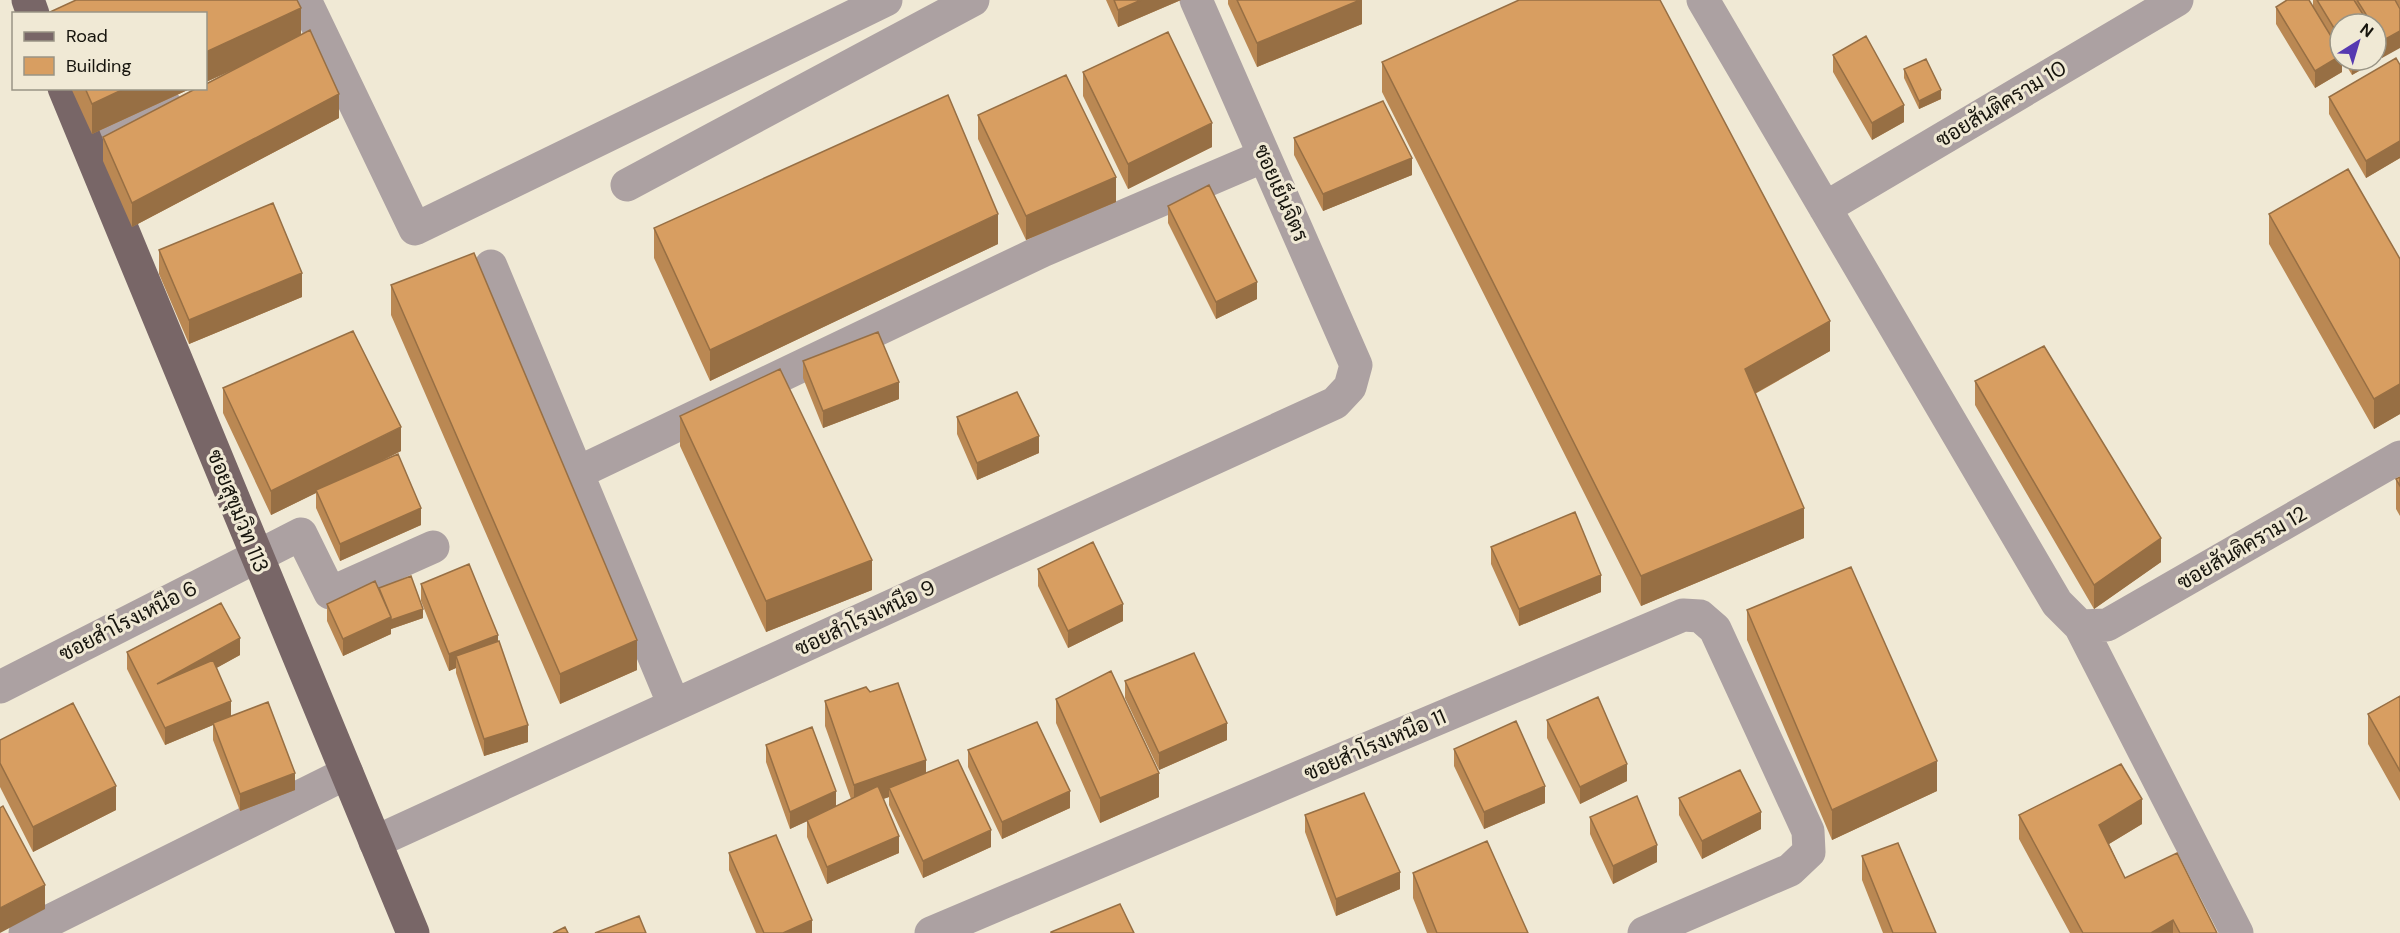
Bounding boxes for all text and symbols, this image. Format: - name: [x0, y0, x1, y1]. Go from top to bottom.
- legend: [12, 12, 207, 90]
- north arrow: [2328, 12, 2388, 72]
- text: N: [2356, 19, 2378, 42]
- text: Road: [66, 24, 108, 48]
- text: Building: [66, 54, 131, 78]
- street label: ซอยสันติคราม 10: [1930, 54, 2072, 154]
- street label: ซอยเย็นจิตร: [1247, 140, 1316, 246]
- street label: ซอยสุขุมวิท 113: [201, 445, 275, 577]
- street label: ซอยสันติคราม 12: [2172, 499, 2312, 597]
- street label: ซอยสำโรงเหนือ 9: [790, 573, 940, 663]
- street label: ซอยสำโรงเหนือ 6: [54, 574, 202, 668]
- street label: ซอยสำโรงเหนือ 11: [1300, 703, 1450, 787]

